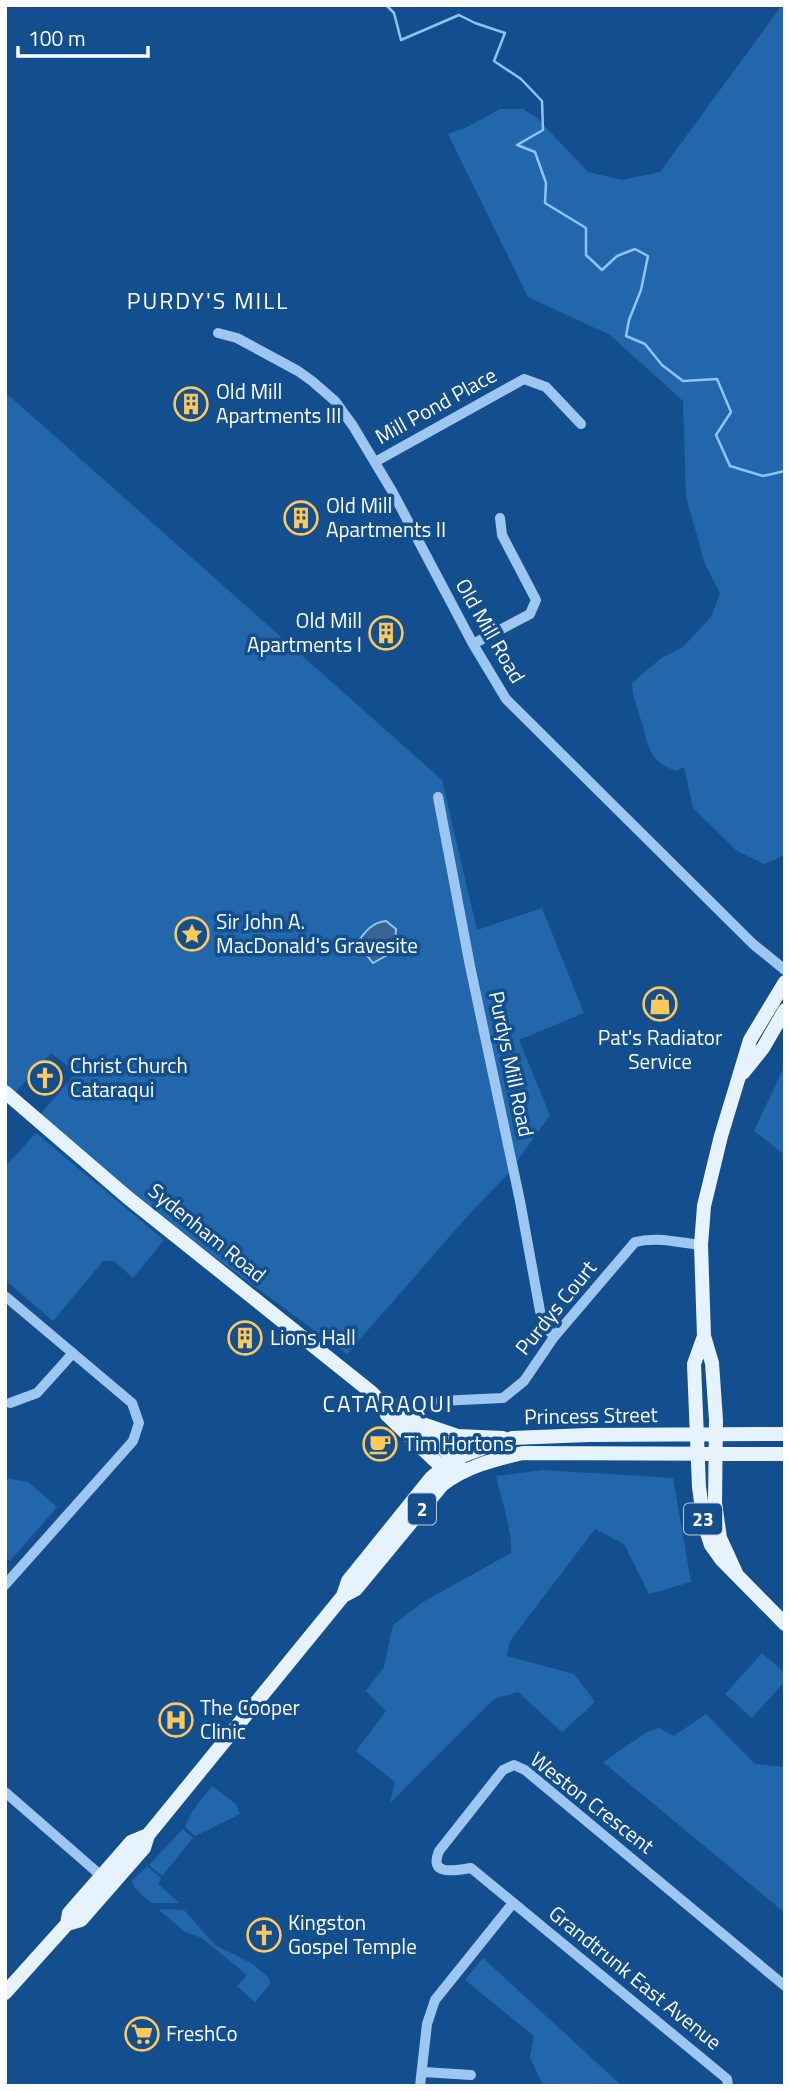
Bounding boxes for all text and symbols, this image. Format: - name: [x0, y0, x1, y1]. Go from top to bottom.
- scale bar: [18, 14, 147, 58]
- text: 100 m: [28, 22, 85, 54]
- district label: PURDY'S MILL: [127, 283, 289, 318]
- street label: Mill Pond Place: [369, 359, 502, 452]
- place label: Old Mill Apartments III: [216, 375, 341, 431]
- building icon: Old Mill Apartments III: [172, 385, 210, 423]
- place label: Old Mill Apartments II: [326, 489, 446, 545]
- building icon: Old Mill Apartments II: [282, 499, 320, 537]
- street label: Old Mill Road: [448, 572, 534, 689]
- place label: Old Mill Apartments I: [247, 604, 362, 660]
- building icon: Old Mill Apartments I: [367, 614, 405, 652]
- place label: Sir John A. MacDonald's Gravesite: [216, 905, 418, 961]
- place icon: Sir John A. MacDonald's Gravesite: [173, 915, 211, 953]
- shop icon: Pat's Radiator Service: [641, 985, 679, 1023]
- street label: Purdys Mill Road: [481, 988, 543, 1140]
- place label: Pat's Radiator Service: [598, 1021, 722, 1077]
- place label: Christ Church Cataraqui: [70, 1049, 188, 1105]
- church icon: Christ Church Cataraqui: [26, 1059, 64, 1097]
- street label: Sydenham Road: [142, 1175, 273, 1290]
- street label: Purdys Court: [507, 1252, 604, 1362]
- building icon: Lions Hall: [226, 1319, 264, 1357]
- place label: Lions Hall: [270, 1321, 356, 1353]
- district label: CATARAQUI: [323, 1386, 453, 1421]
- street label: Princess Street: [524, 1398, 659, 1432]
- cafe icon: Tim Hortons: [361, 1425, 399, 1463]
- place label: Tim Hortons: [404, 1427, 514, 1459]
- road number: 2: [408, 1494, 436, 1525]
- road number: 23: [684, 1504, 722, 1534]
- place label: The Cooper Clinic: [200, 1691, 300, 1747]
- hospital icon: The Cooper Clinic: [157, 1701, 195, 1739]
- street label: Weston Crescent: [524, 1743, 662, 1861]
- street label: Grandtrunk East Avenue: [542, 1897, 729, 2057]
- place label: Kingston Gospel Temple: [288, 1906, 417, 1962]
- church icon: Kingston Gospel Temple: [245, 1916, 283, 1954]
- supermarket icon: FreshCo: [123, 2015, 161, 2053]
- place label: FreshCo: [166, 2017, 238, 2049]

